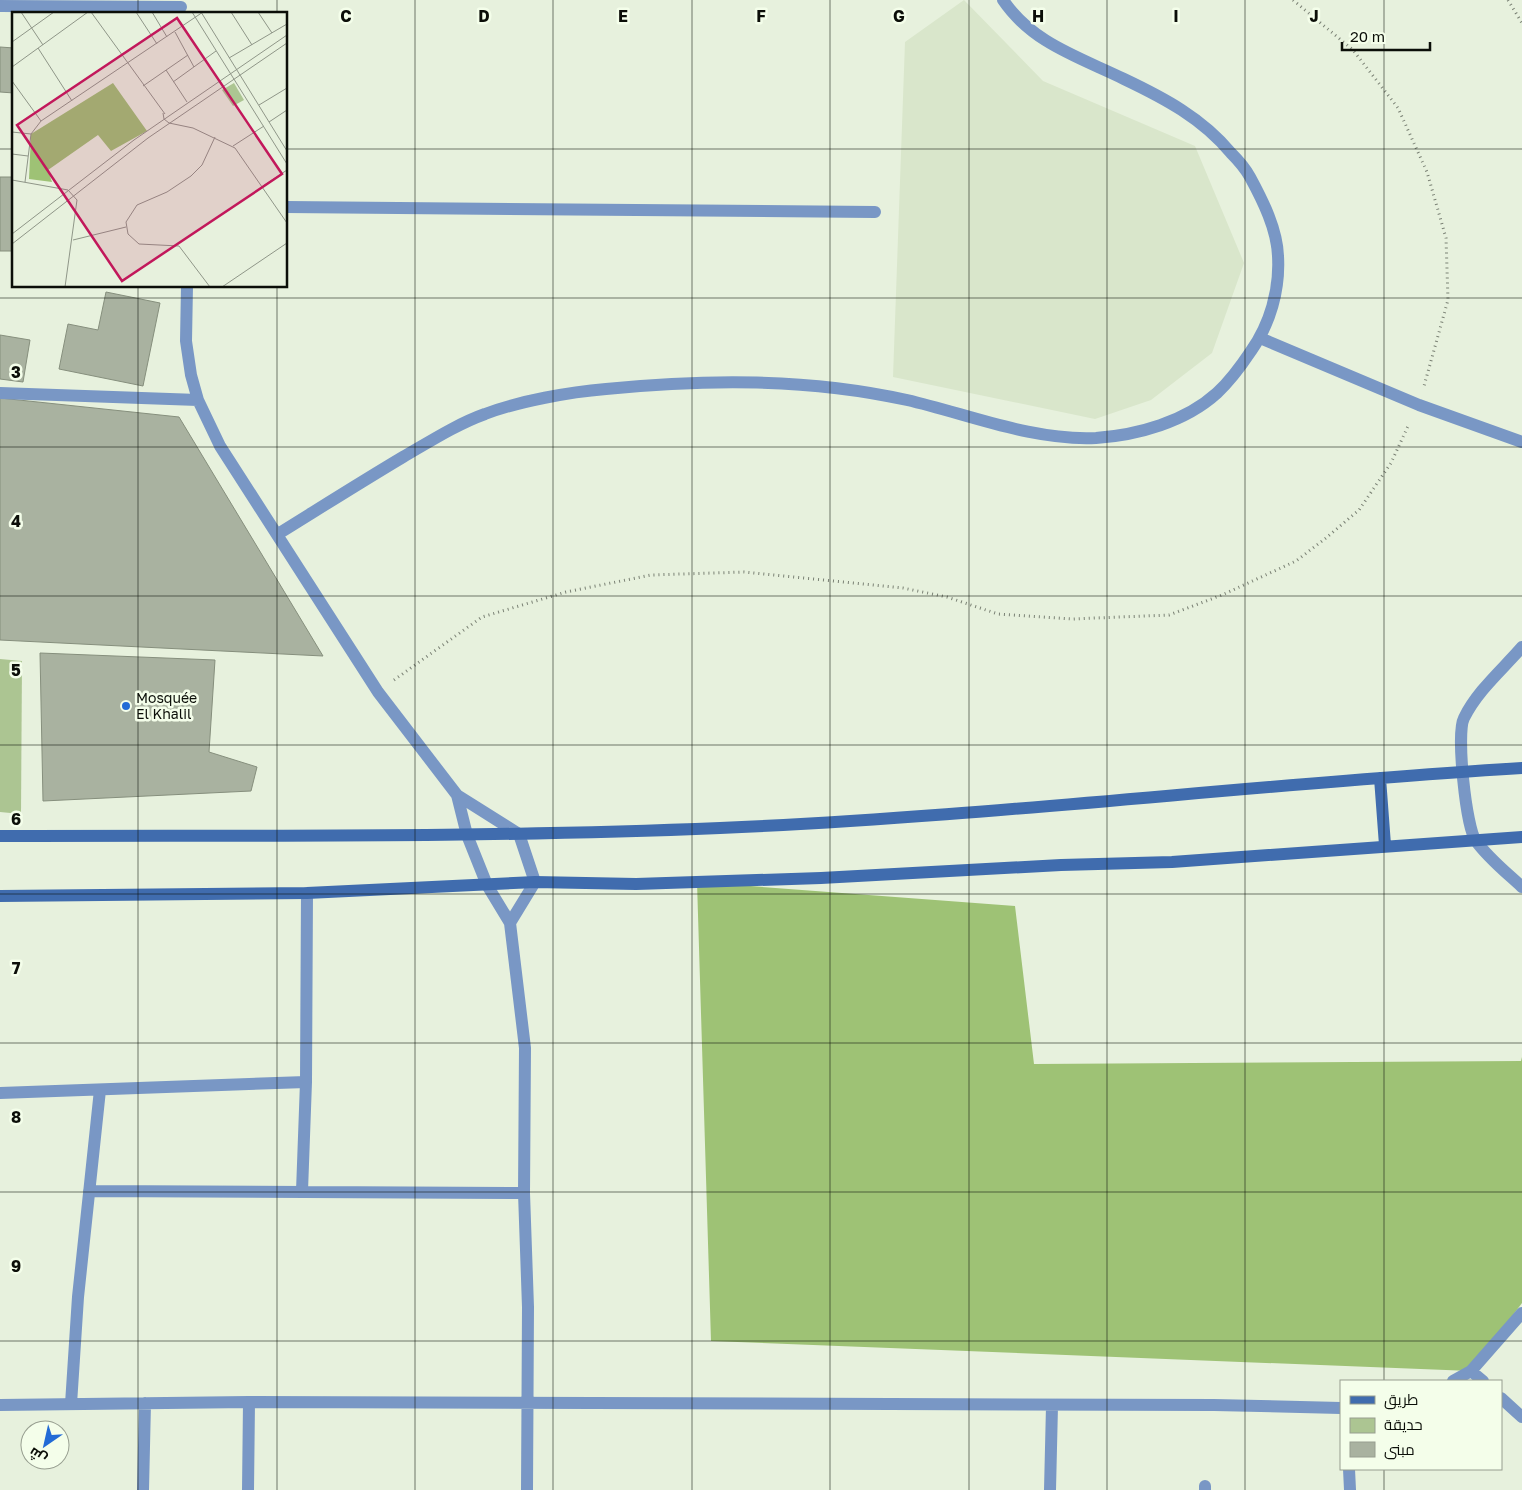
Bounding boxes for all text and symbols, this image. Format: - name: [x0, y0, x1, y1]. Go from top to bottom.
- text: C: [340, 6, 352, 26]
- text: D: [478, 6, 490, 26]
- text: E: [618, 6, 628, 26]
- text: F: [756, 6, 766, 26]
- text: G: [893, 6, 905, 26]
- text: H: [1032, 6, 1044, 26]
- text: I: [1173, 6, 1179, 26]
- text: J: [1309, 6, 1319, 26]
- inset map: [12, 12, 288, 288]
- scale bar: [1342, 20, 1430, 52]
- text: 20 m: [1350, 27, 1385, 45]
- text: 3: [11, 362, 21, 382]
- text: 4: [11, 511, 21, 531]
- text: 5: [11, 660, 21, 680]
- place label: Mosquée El Khalil: [136, 689, 197, 722]
- marker: Mosquée El Khalil: [120, 700, 132, 712]
- text: 6: [11, 809, 21, 829]
- text: 7: [12, 958, 21, 978]
- text: 8: [11, 1107, 21, 1127]
- text: 9: [11, 1256, 21, 1276]
- legend: [1340, 1380, 1502, 1470]
- text: طريق: [1384, 1390, 1418, 1410]
- text: حديقة: [1384, 1415, 1423, 1433]
- north arrow: [20, 1420, 70, 1470]
- text: مبنى: [1384, 1440, 1415, 1460]
- text: ش: [25, 1443, 50, 1468]

